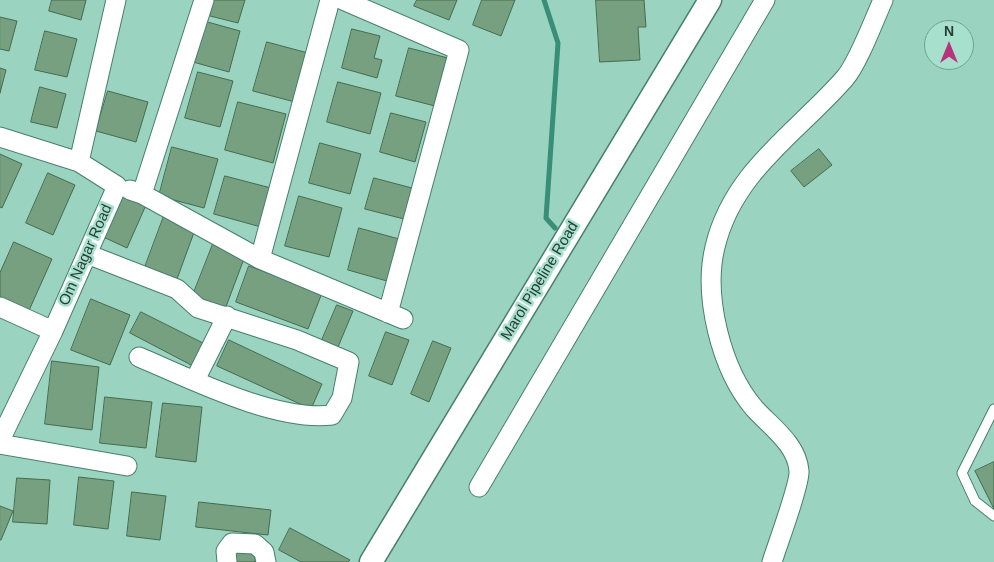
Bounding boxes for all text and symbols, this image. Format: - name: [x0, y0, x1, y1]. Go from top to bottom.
- north arrow: [924, 20, 974, 70]
- text: N: [944, 23, 954, 39]
- street label: Om Nagar Road: [56, 201, 116, 309]
- street label: Marol Pipeline Road: [498, 218, 582, 344]

